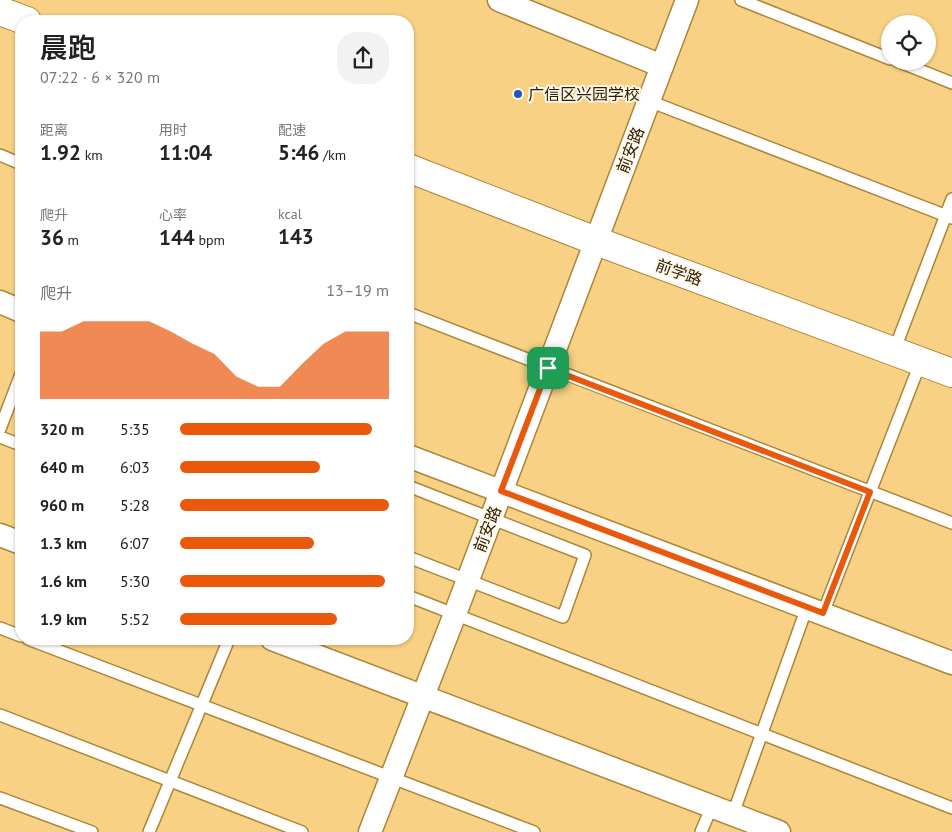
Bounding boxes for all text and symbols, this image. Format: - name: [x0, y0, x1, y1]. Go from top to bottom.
- map controls: [881, 15, 936, 70]
- button: locate: [881, 15, 936, 70]
- text: 晨跑: [40, 29, 96, 66]
- button: share: [337, 32, 389, 84]
- text: 07:22 · 6 × 320 m: [40, 67, 160, 87]
- place label: 广信区兴园学校: [528, 84, 640, 104]
- marker: 广信区兴园学校: [512, 88, 524, 100]
- text: 距离: [40, 121, 68, 139]
- text: 用时: [159, 121, 187, 139]
- text: 配速: [278, 121, 306, 139]
- street label: 前安路: [612, 124, 648, 176]
- text: 1.92: [40, 139, 81, 166]
- text: 11:04: [159, 139, 212, 166]
- text: 5:46: [278, 139, 319, 166]
- text: km: [81, 146, 103, 164]
- text: /km: [319, 146, 346, 164]
- text: kcal: [278, 205, 302, 223]
- text: 爬升: [40, 206, 68, 224]
- text: 心率: [159, 206, 187, 224]
- text: 143: [278, 223, 314, 250]
- text: 36: [40, 224, 64, 251]
- text: 144: [159, 224, 195, 251]
- text: m: [64, 231, 79, 249]
- text: bpm: [195, 231, 225, 249]
- street label: 前学路: [653, 254, 705, 290]
- text: 13–19 m: [326, 280, 389, 300]
- text: 爬升: [40, 283, 72, 303]
- pin: [527, 347, 569, 389]
- icon: arrive: [534, 354, 562, 382]
- text: 320 m: [40, 419, 84, 439]
- text: 5:35: [120, 419, 150, 439]
- text: 640 m: [40, 457, 84, 477]
- text: 6:03: [120, 457, 150, 477]
- text: 960 m: [40, 495, 84, 515]
- text: 5:28: [120, 495, 150, 515]
- street label: 前安路: [469, 503, 505, 555]
- text: 1.3 km: [40, 533, 87, 553]
- text: 6:07: [120, 533, 150, 553]
- text: 1.6 km: [40, 571, 87, 591]
- text: 5:30: [120, 571, 150, 591]
- text: 1.9 km: [40, 609, 87, 629]
- text: 5:52: [120, 609, 150, 629]

